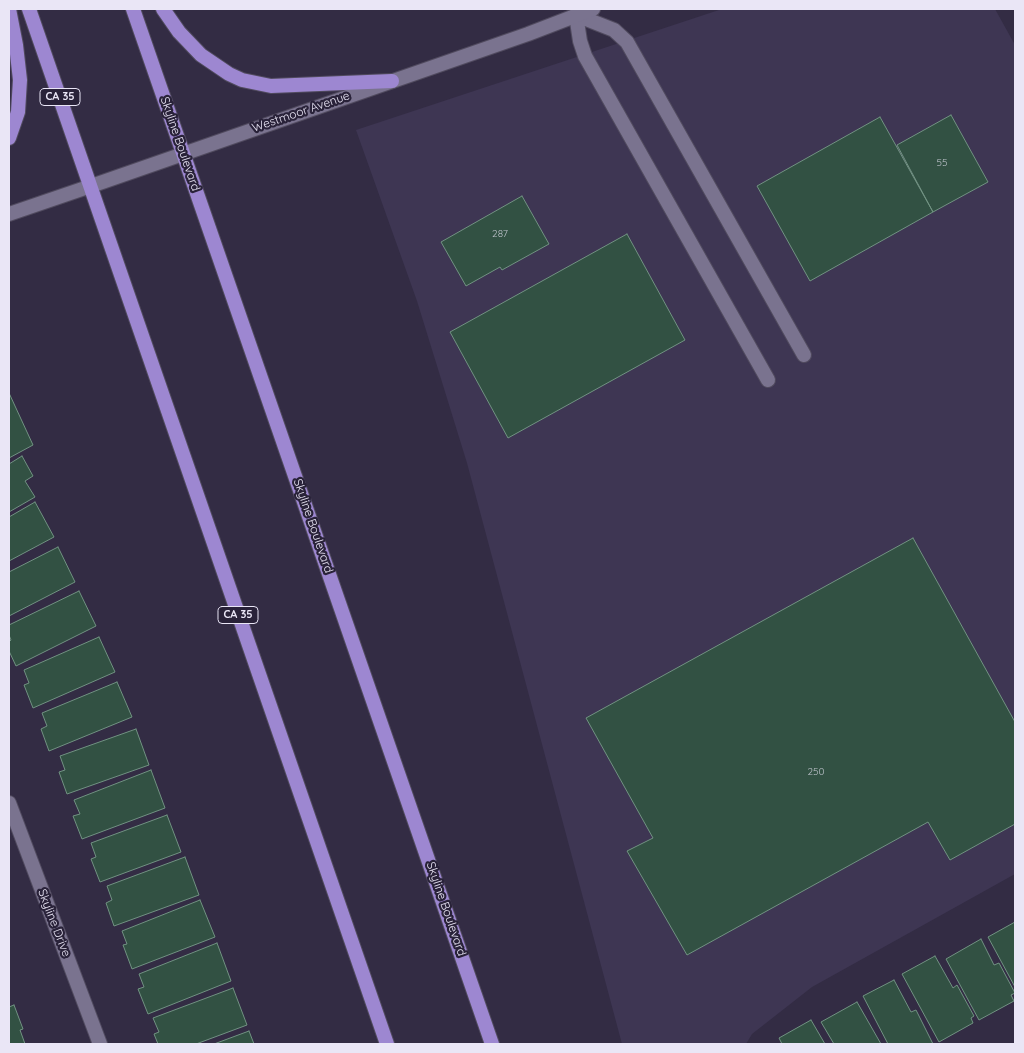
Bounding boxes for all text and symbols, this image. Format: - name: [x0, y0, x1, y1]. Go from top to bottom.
- road number: CA 35: [40, 88, 80, 105]
- street label: Westmoor Avenue: [250, 89, 352, 135]
- street label: Skyline Boulevard: [157, 95, 203, 193]
- house number: 55: [937, 157, 947, 169]
- house number: 287: [492, 228, 508, 240]
- street label: Skyline Boulevard: [290, 477, 336, 575]
- road number: CA 35: [218, 606, 258, 624]
- house number: 250: [808, 766, 824, 778]
- street label: Skyline Boulevard: [423, 860, 469, 958]
- street label: Skyline Drive: [35, 887, 73, 959]

